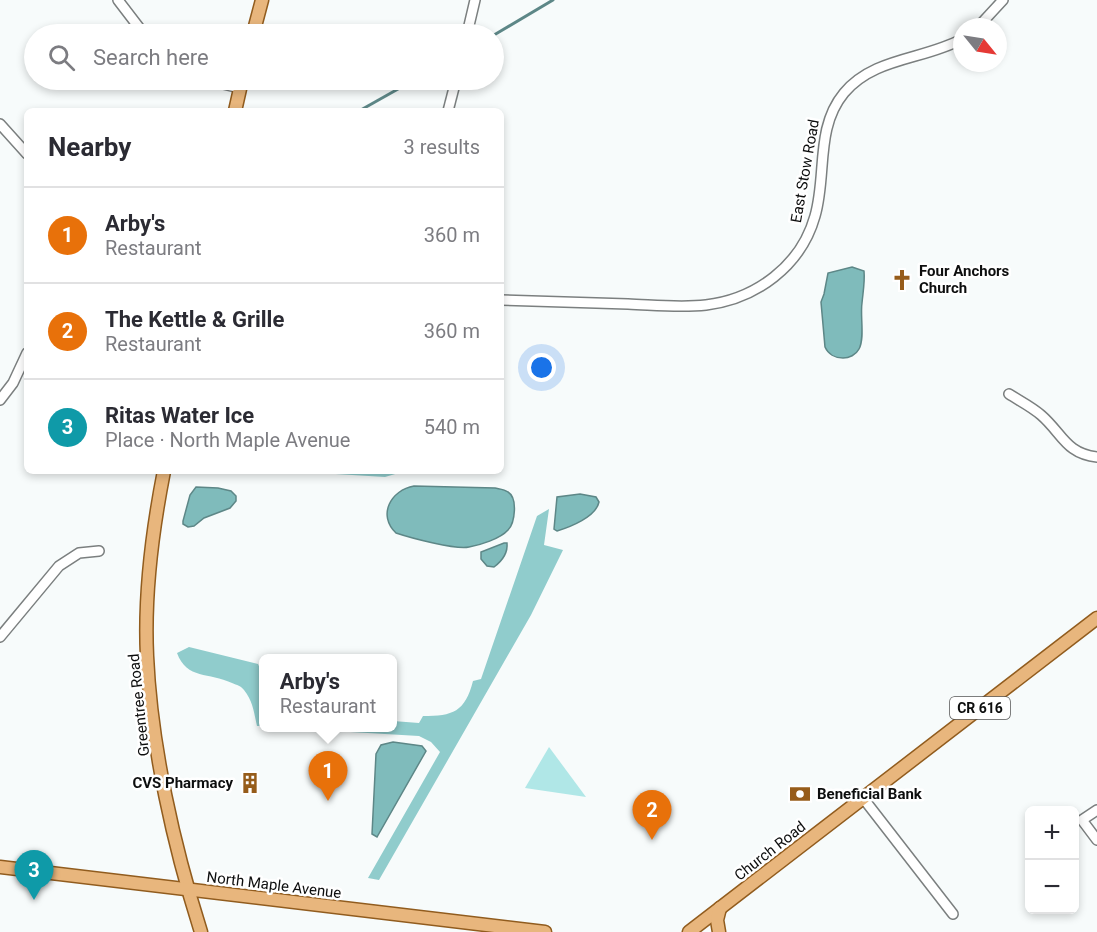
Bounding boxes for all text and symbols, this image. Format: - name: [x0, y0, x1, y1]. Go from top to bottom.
- north arrow: [953, 18, 1007, 72]
- search box: [24, 24, 504, 90]
- icon: search: [45, 41, 78, 74]
- text: Search here: [93, 45, 209, 70]
- street label: East Stow Road: [787, 118, 823, 224]
- text: Nearby: [48, 132, 131, 162]
- text: 3 results: [404, 135, 480, 159]
- text: Arby's: [105, 211, 165, 236]
- text: 1: [62, 223, 73, 247]
- text: 360 m: [424, 223, 480, 247]
- text: Restaurant: [105, 236, 202, 260]
- place label: Four Anchors Church: [919, 262, 1010, 297]
- church icon: Four Anchors Church: [890, 268, 914, 292]
- text: The Kettle & Grille: [105, 307, 284, 332]
- text: 2: [62, 319, 73, 343]
- text: 360 m: [424, 319, 480, 343]
- text: Restaurant: [105, 332, 202, 356]
- your location: [527, 353, 556, 382]
- text: Ritas Water Ice: [105, 403, 254, 428]
- text: 3: [62, 415, 73, 439]
- text: 540 m: [424, 415, 480, 439]
- text: Place · North Maple Avenue: [105, 428, 350, 452]
- street label: Greentree Road: [125, 653, 153, 757]
- popup: [259, 654, 397, 732]
- text: Arby's: [280, 669, 340, 694]
- text: Restaurant: [280, 694, 376, 718]
- road number: CR 616: [950, 697, 1010, 719]
- pin: 1: [308, 752, 348, 801]
- building icon: CVS Pharmacy: [238, 771, 262, 795]
- place label: CVS Pharmacy: [132, 774, 233, 792]
- bank icon: Beneficial Bank: [788, 782, 812, 806]
- place label: Beneficial Bank: [817, 785, 923, 803]
- pin: 2: [632, 790, 672, 840]
- map controls: [1025, 806, 1079, 914]
- button: +: [1025, 806, 1079, 860]
- street label: Church Road: [731, 818, 809, 884]
- pin: 3: [15, 850, 54, 900]
- button: −: [1025, 860, 1079, 914]
- street label: North Maple Avenue: [206, 868, 342, 902]

